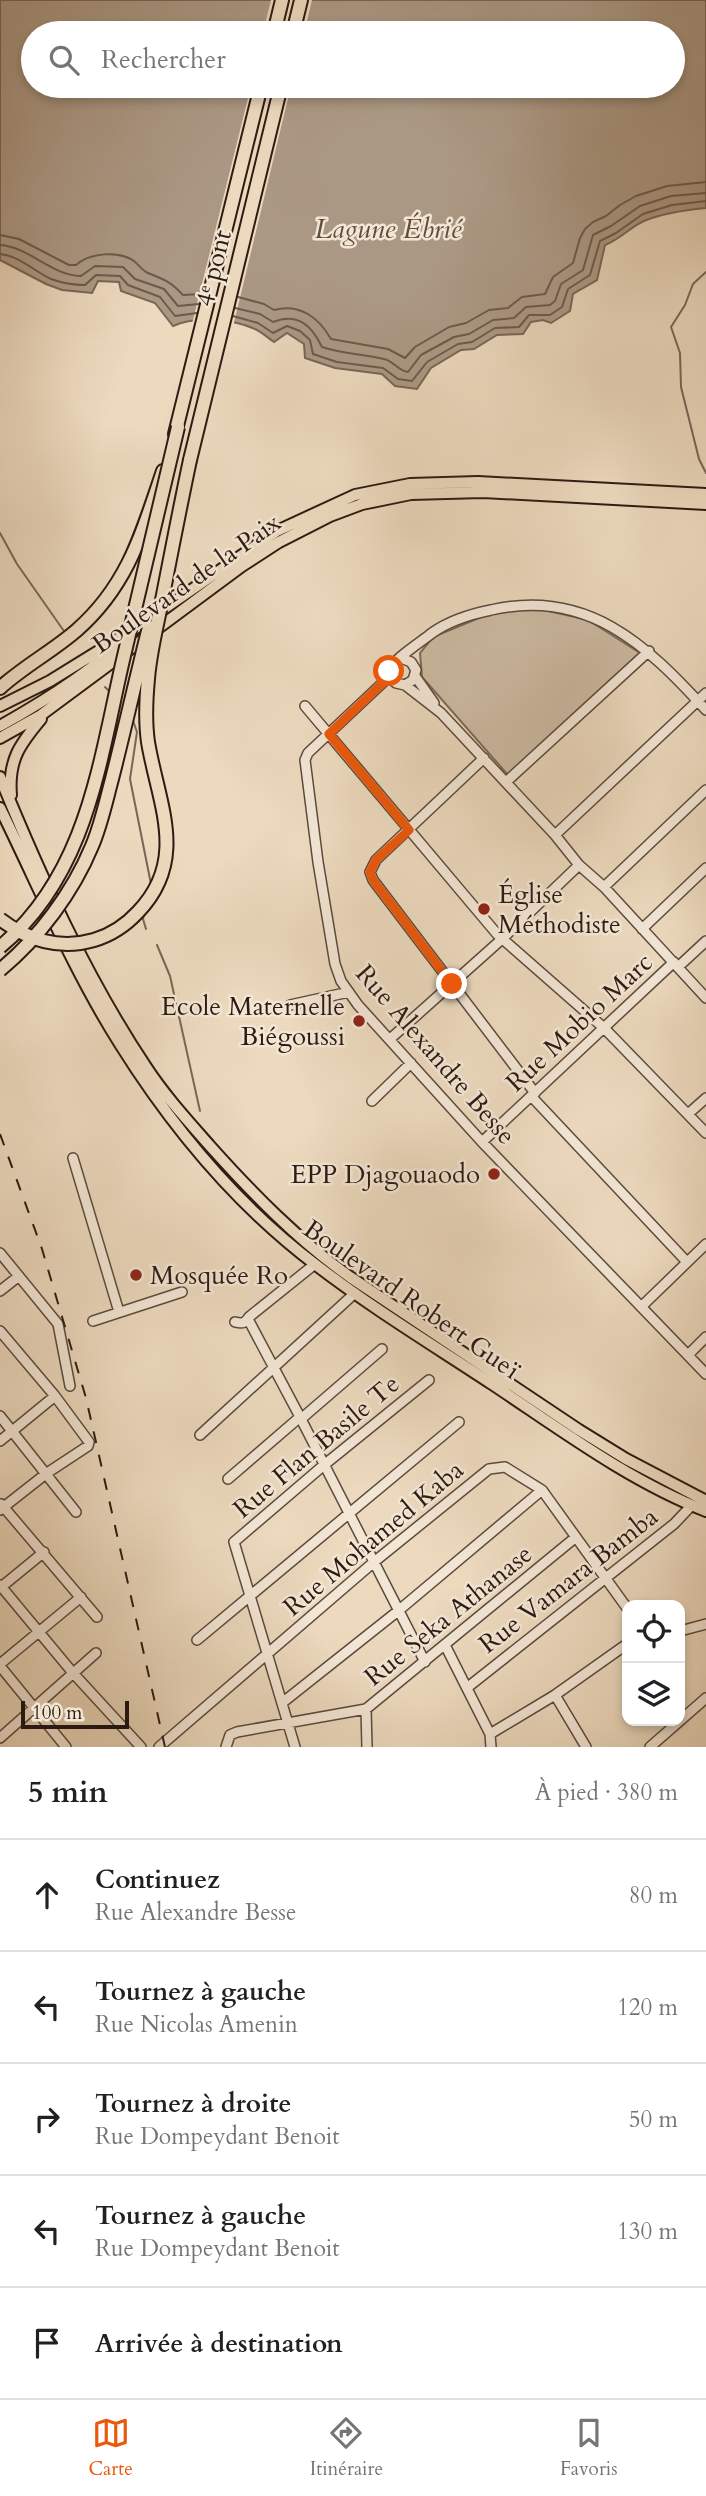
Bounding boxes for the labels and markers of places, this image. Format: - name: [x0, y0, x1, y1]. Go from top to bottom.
- place label: Église Méthodiste: [498, 877, 621, 942]
- marker: Église Méthodiste: [476, 901, 492, 917]
- place label: Ecole Maternelle Biégoussi: [161, 989, 345, 1054]
- marker: Ecole Maternelle Biégoussi: [351, 1013, 367, 1029]
- place label: EPP Djagouaodo: [290, 1157, 480, 1192]
- marker: EPP Djagouaodo: [486, 1166, 502, 1182]
- place label: Mosquée Ro: [150, 1258, 288, 1293]
- marker: Mosquée Ro: [128, 1267, 144, 1283]

